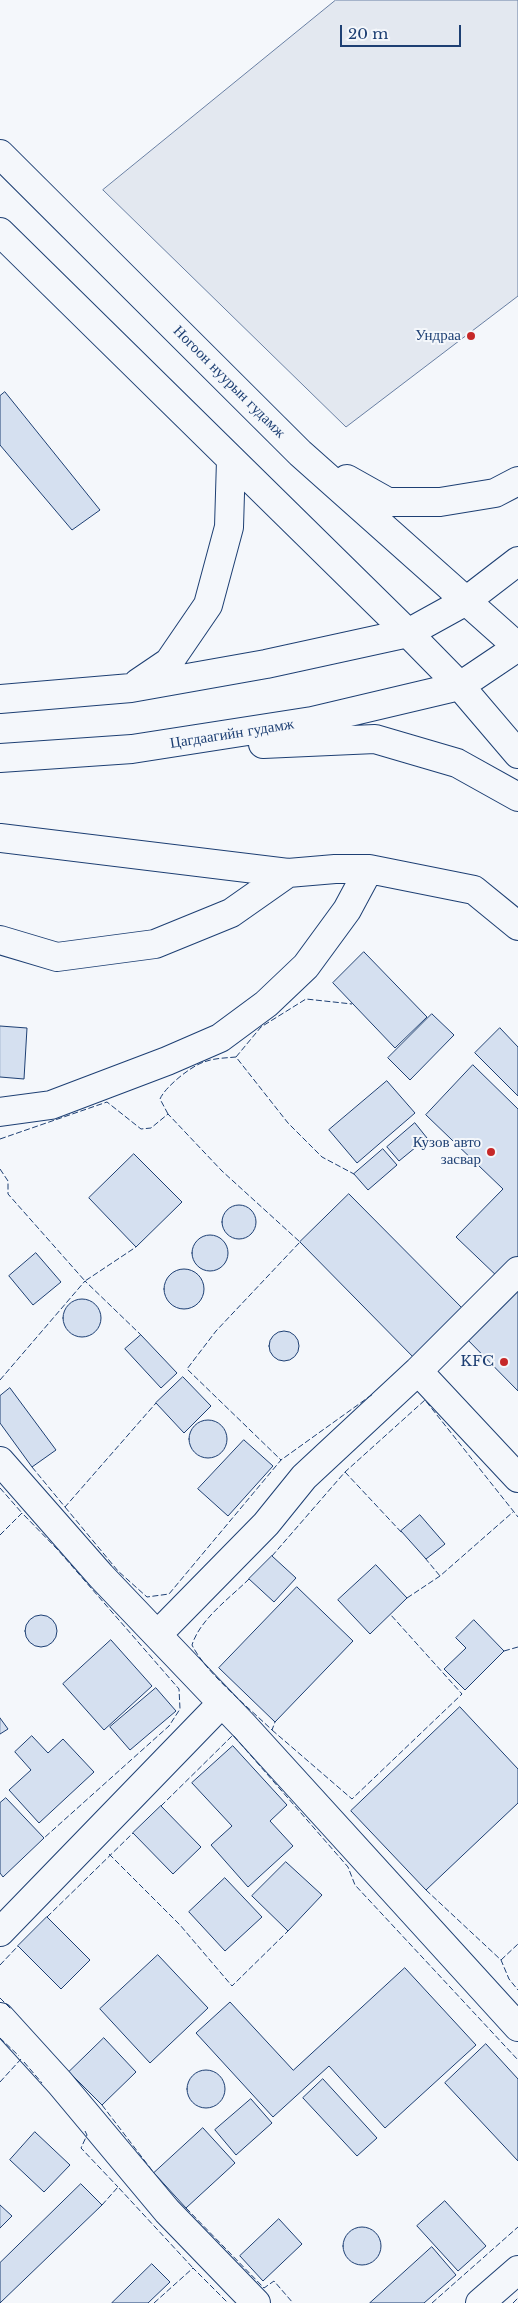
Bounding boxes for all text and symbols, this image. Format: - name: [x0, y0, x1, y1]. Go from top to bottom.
- scale bar: [343, 15, 464, 47]
- text: 20 m: [348, 24, 388, 43]
- street label: Ногоон нуурын гудамж: [169, 322, 289, 442]
- place label: Ундраа: [415, 327, 461, 345]
- marker: Ундраа: [465, 330, 477, 342]
- street label: Цагдаагийн гудамж: [169, 715, 295, 753]
- place label: Кузов авто засвар: [413, 1134, 481, 1169]
- marker: Кузов авто засвар: [485, 1146, 497, 1158]
- place label: KFC: [460, 1353, 494, 1371]
- marker: KFC: [498, 1356, 510, 1368]

